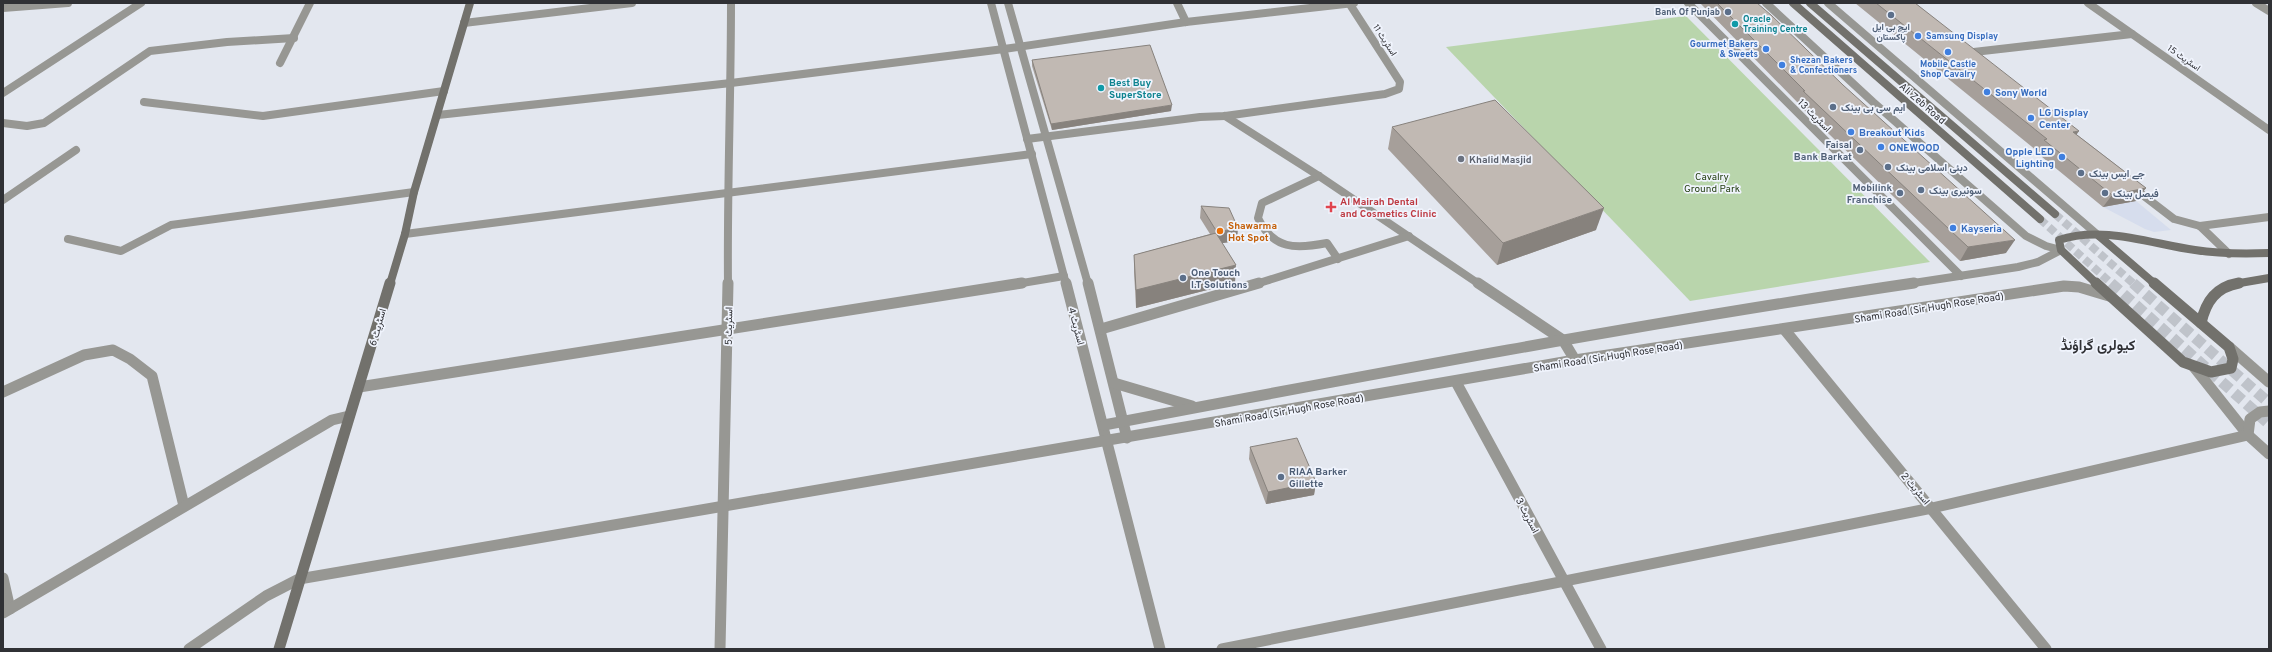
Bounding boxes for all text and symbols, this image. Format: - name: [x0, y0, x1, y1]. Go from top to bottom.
- place label: Bank Of Punjab: [1655, 7, 1720, 18]
- marker: Bank Of Punjab: [1723, 7, 1733, 17]
- marker: ایچ بی ایل پاکستان: [1886, 10, 1896, 20]
- place label: Oracle Training Centre: [1743, 14, 1807, 35]
- marker: Oracle Training Centre: [1730, 19, 1740, 29]
- street label: اسٹریٹ 11: [1370, 22, 1399, 58]
- place label: ایچ بی ایل پاکستان: [1872, 22, 1910, 43]
- marker: Samsung Display: [1913, 31, 1923, 41]
- place label: Samsung Display: [1926, 31, 1998, 42]
- place label: Gourmet Bakers & Sweets: [1690, 39, 1758, 60]
- street label: اسٹریٹ 15: [2165, 43, 2202, 74]
- marker: Gourmet Bakers & Sweets: [1761, 44, 1771, 54]
- marker: Mobile Castle Shop Cavalry: [1943, 47, 1953, 57]
- place label: Shezan Bakers & Confectioners: [1790, 55, 1857, 76]
- place label: Mobile Castle Shop Cavalry: [1920, 59, 1976, 80]
- marker: Shezan Bakers & Confectioners: [1777, 60, 1787, 70]
- place label: Best Buy SuperStore: [1109, 77, 1162, 102]
- street label: Ali Zeb Road: [1896, 80, 1948, 128]
- marker: Best Buy SuperStore: [1096, 83, 1106, 93]
- marker: Sony World: [1982, 87, 1992, 97]
- place label: Sony World: [1995, 87, 2047, 100]
- street label: اسٹریٹ 13: [1795, 97, 1833, 135]
- marker: ایم سی بی بینک: [1828, 102, 1838, 112]
- place label: ایم سی بی بینک: [1841, 102, 1905, 115]
- place label: LG Display Center: [2039, 107, 2089, 132]
- marker: LG Display Center: [2026, 113, 2036, 123]
- marker: Breakout Kids: [1846, 127, 1856, 137]
- place label: Breakout Kids: [1859, 127, 1925, 140]
- place label: Faisal Bank Barkat: [1794, 139, 1852, 164]
- marker: ONEWOOD: [1876, 142, 1886, 152]
- place label: ONEWOOD: [1889, 142, 1940, 155]
- marker: Faisal Bank Barkat: [1855, 145, 1865, 155]
- place label: Opple LED Lighting: [2005, 146, 2054, 171]
- marker: Opple LED Lighting: [2057, 152, 2067, 162]
- marker: Khalid Masjid: [1456, 154, 1466, 164]
- place label: Khalid Masjid: [1469, 154, 1532, 167]
- marker: دبئی اسلامی بینک: [1883, 162, 1893, 172]
- place label: دبئی اسلامی بینک: [1896, 162, 1968, 175]
- marker: جے ایس بینک: [2076, 168, 2086, 178]
- place label: جے ایس بینک: [2089, 168, 2145, 181]
- park label: Cavalry Ground Park: [1684, 171, 1740, 196]
- place label: Mobilink Franchise: [1847, 182, 1892, 207]
- marker: سونیری بینک: [1916, 185, 1926, 195]
- place label: سونیری بینک: [1929, 185, 1982, 198]
- marker: Mobilink Franchise: [1895, 188, 1905, 198]
- marker: فیصل بینک: [2100, 188, 2110, 198]
- place label: فیصل بینک: [2113, 188, 2159, 201]
- place label: Al Mairah Dental and Cosmetics Clinic: [1340, 196, 1437, 221]
- marker: Al Mairah Dental and Cosmetics Clinic: [1325, 201, 1337, 213]
- place label: Shawarma Hot Spot: [1228, 220, 1277, 245]
- marker: Kayseria: [1948, 223, 1958, 233]
- place label: Kayseria: [1961, 223, 2002, 236]
- marker: Shawarma Hot Spot: [1215, 226, 1225, 236]
- place label: One Touch I.T Solutions: [1191, 267, 1248, 292]
- marker: One Touch I.T Solutions: [1178, 273, 1188, 283]
- street label: Shami Road (Sir Hugh Rose Road): [1854, 290, 2005, 327]
- street label: اسٹریٹ 4: [1064, 306, 1087, 347]
- street label: اسٹریٹ 6: [367, 307, 390, 348]
- street label: اسٹریٹ 5: [723, 307, 736, 345]
- district label: کیولری گراؤنڈ: [2061, 337, 2135, 355]
- street label: Shami Road (Sir Hugh Rose Road): [1533, 339, 1684, 376]
- street label: Shami Road (Sir Hugh Rose Road): [1214, 392, 1365, 431]
- place label: RIAA Barker Gillette: [1289, 466, 1348, 491]
- street label: اسٹریٹ 2: [1898, 470, 1932, 508]
- marker: RIAA Barker Gillette: [1276, 472, 1286, 482]
- street label: اسٹریٹ 3: [1512, 496, 1541, 536]

